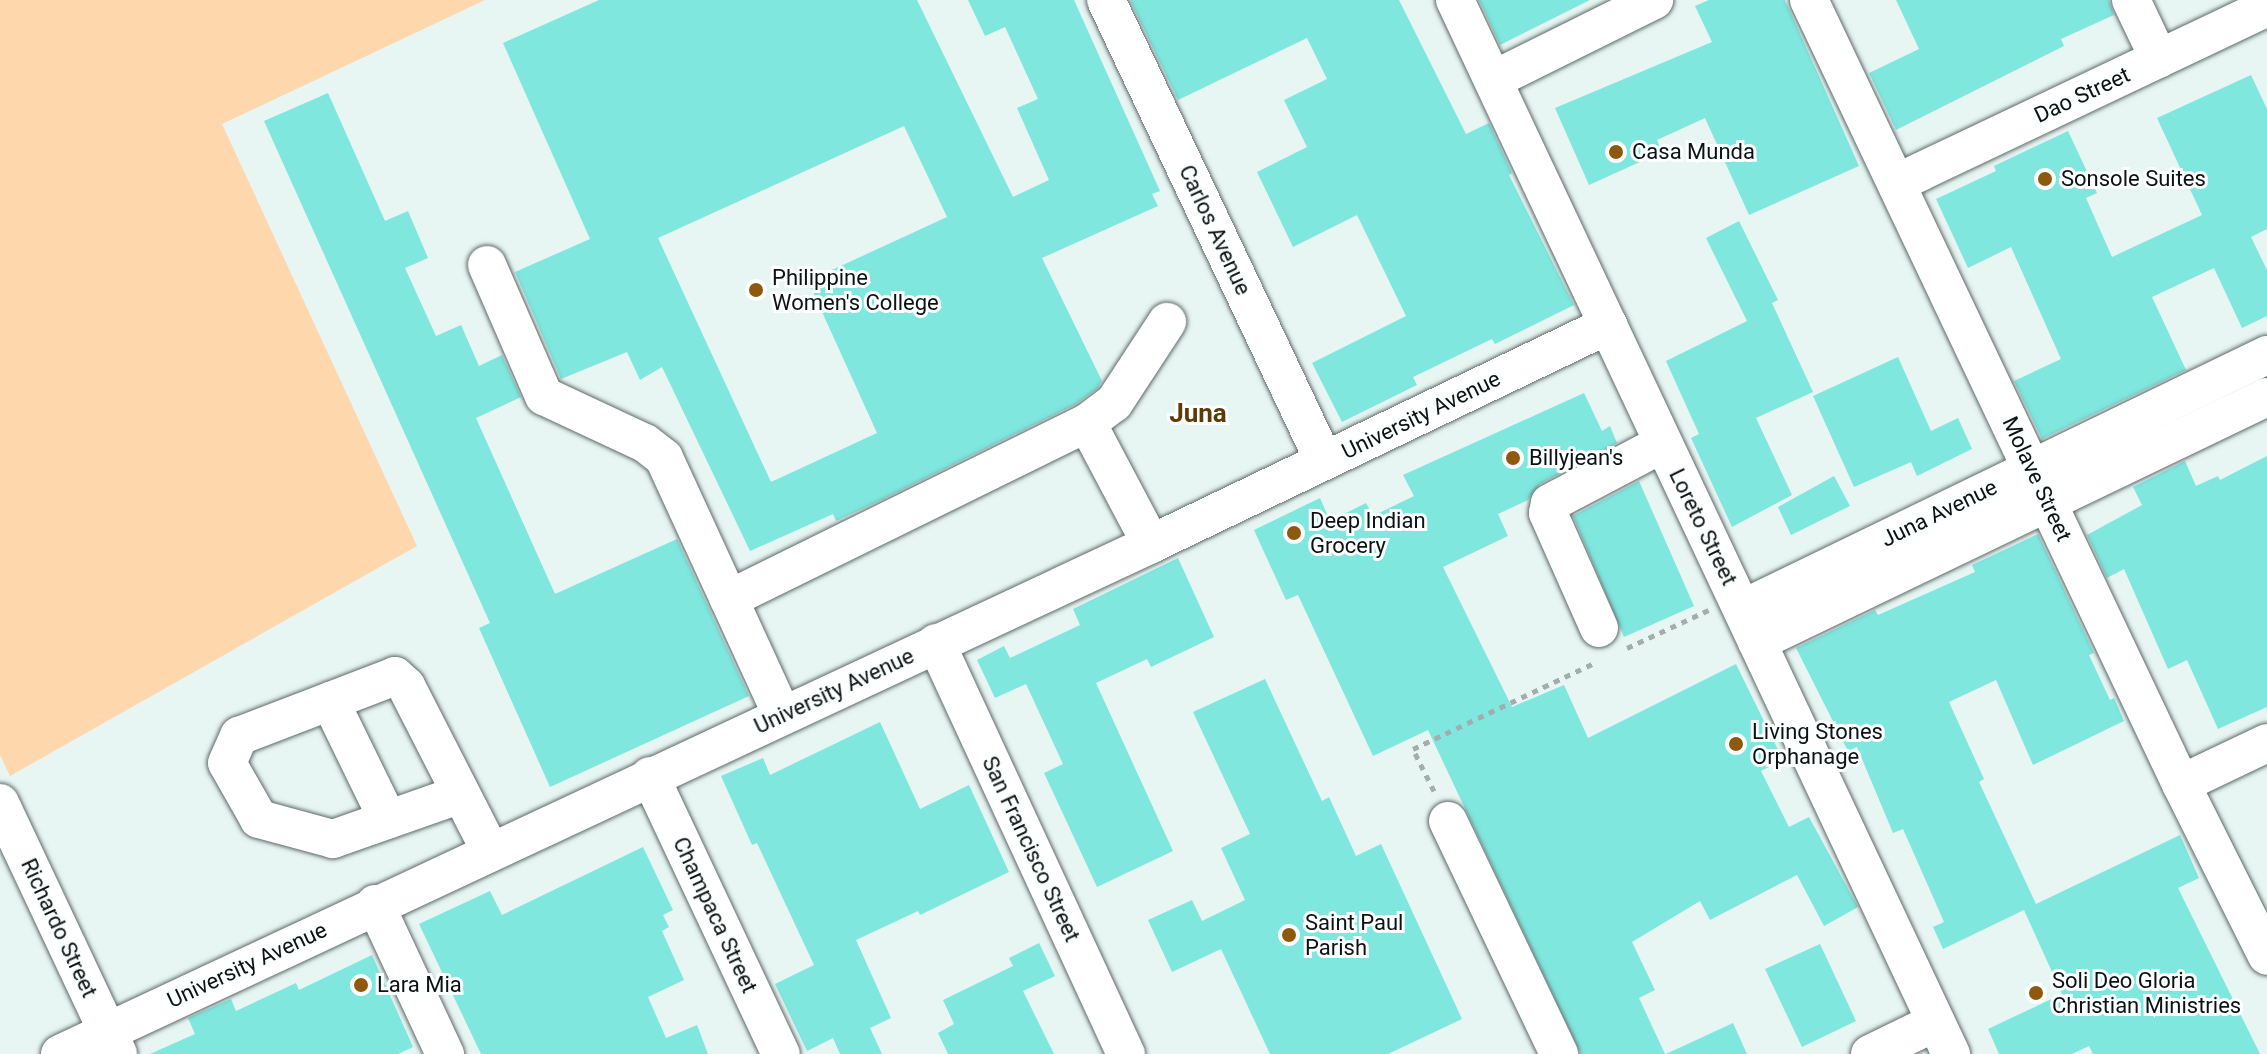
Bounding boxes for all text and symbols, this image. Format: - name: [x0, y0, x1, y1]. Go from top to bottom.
- street label: Dao Street: [2030, 61, 2134, 129]
- place label: Casa Munda: [1632, 139, 1755, 165]
- marker: Casa Munda: [1607, 143, 1625, 161]
- street label: Carlos Avenue: [1173, 161, 1257, 299]
- place label: Sonsole Suites: [2061, 166, 2206, 192]
- marker: Sonsole Suites: [2036, 170, 2054, 188]
- place label: Philippine Women's College: [772, 264, 939, 316]
- marker: Philippine Women's College: [747, 281, 765, 299]
- street label: University Avenue: [1337, 365, 1505, 465]
- district label: Juna: [1169, 398, 1227, 430]
- street label: Molave Street: [1997, 412, 2077, 546]
- place label: Billyjean's: [1529, 445, 1623, 471]
- marker: Billyjean's: [1504, 449, 1522, 467]
- street label: Loreto Street: [1663, 464, 1743, 590]
- street label: Juna Avenue: [1877, 474, 2001, 552]
- place label: Deep Indian Grocery: [1310, 507, 1426, 558]
- marker: Deep Indian Grocery: [1285, 524, 1303, 542]
- street label: University Avenue: [750, 642, 918, 740]
- place label: Living Stones Orphanage: [1752, 718, 1883, 770]
- marker: Living Stones Orphanage: [1727, 735, 1745, 753]
- street label: San Francisco Street: [976, 752, 1086, 946]
- street label: Champaca Street: [667, 833, 763, 997]
- street label: Richardo Street: [15, 854, 103, 1002]
- place label: Saint Paul Parish: [1305, 909, 1403, 960]
- street label: University Avenue: [163, 916, 331, 1014]
- marker: Saint Paul Parish: [1280, 926, 1298, 944]
- place label: Soli Deo Gloria Christian Ministries: [2052, 967, 2241, 1018]
- place label: Lara Mia: [377, 972, 462, 998]
- marker: Lara Mia: [352, 976, 370, 994]
- marker: Soli Deo Gloria Christian Ministries: [2027, 984, 2045, 1002]

